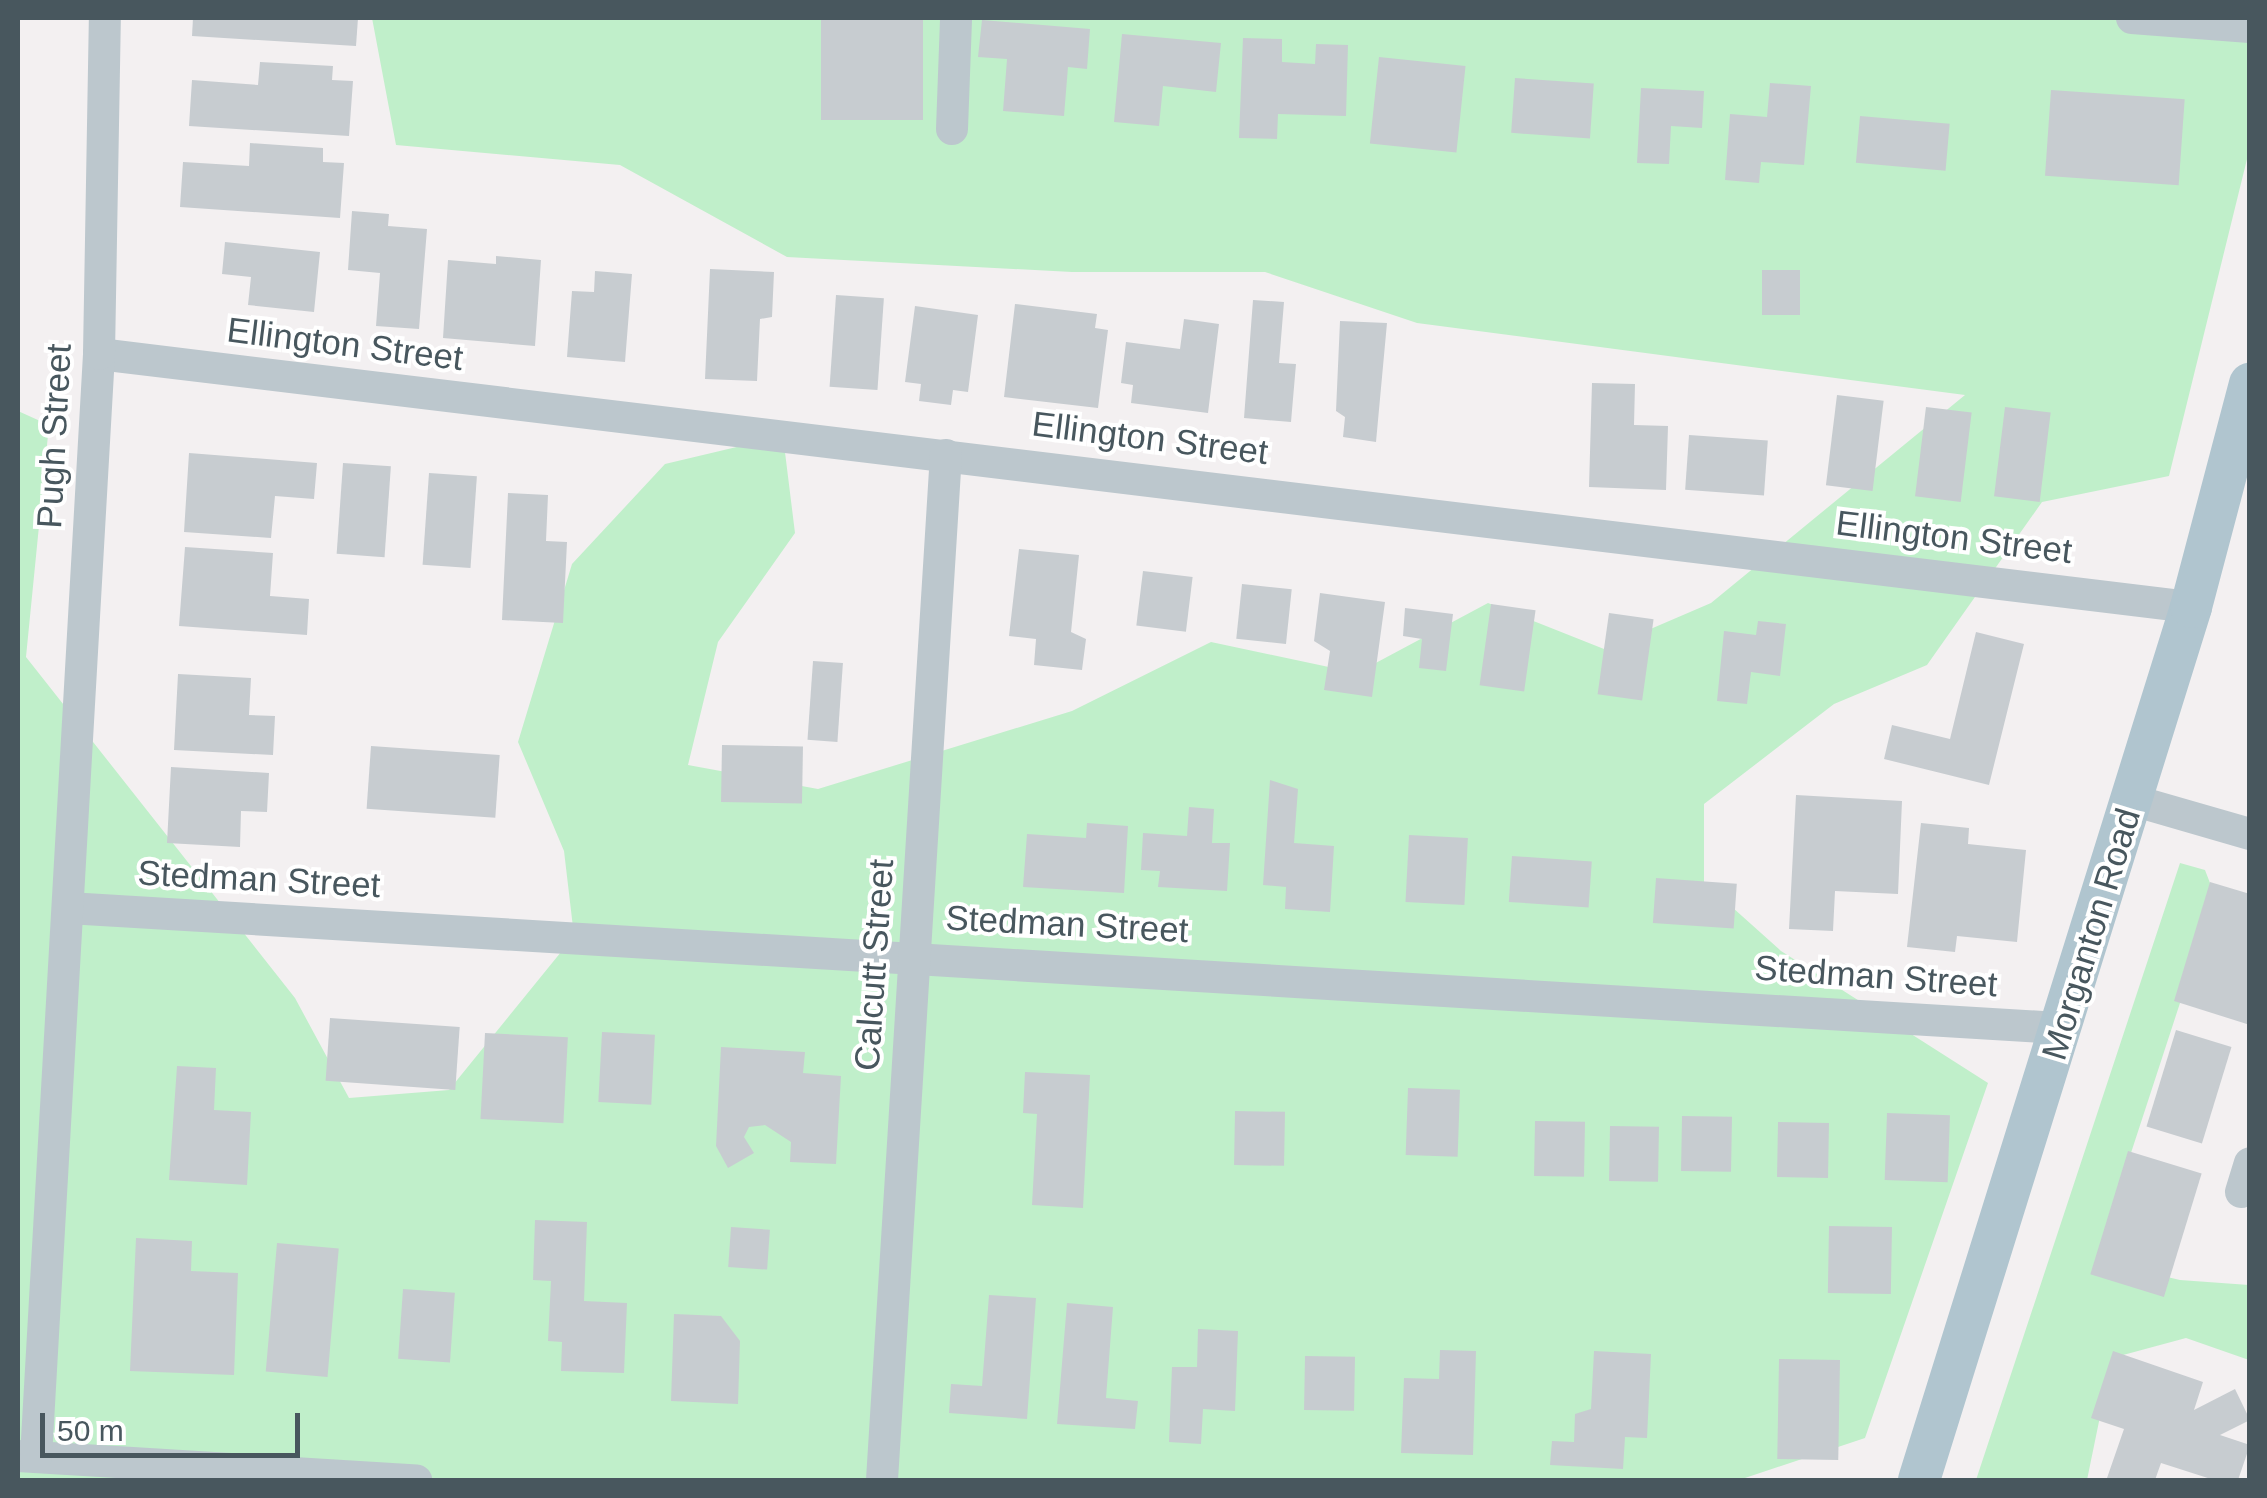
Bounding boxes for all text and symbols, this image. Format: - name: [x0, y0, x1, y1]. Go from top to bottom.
- street label: Ellington Street: [225, 309, 465, 379]
- street label: Pugh Street: [28, 343, 80, 529]
- street label: Ellington Street: [1030, 403, 1270, 473]
- street label: Ellington Street: [1834, 502, 2074, 572]
- street label: Morganton Road: [2033, 803, 2149, 1065]
- street label: Stedman Street: [136, 852, 382, 906]
- street label: Calcutt Street: [846, 858, 902, 1072]
- street label: Stedman Street: [944, 897, 1190, 951]
- street label: Stedman Street: [1753, 947, 1999, 1005]
- scale bar: [45, 1393, 305, 1455]
- text: 50 m: [57, 1414, 124, 1447]

